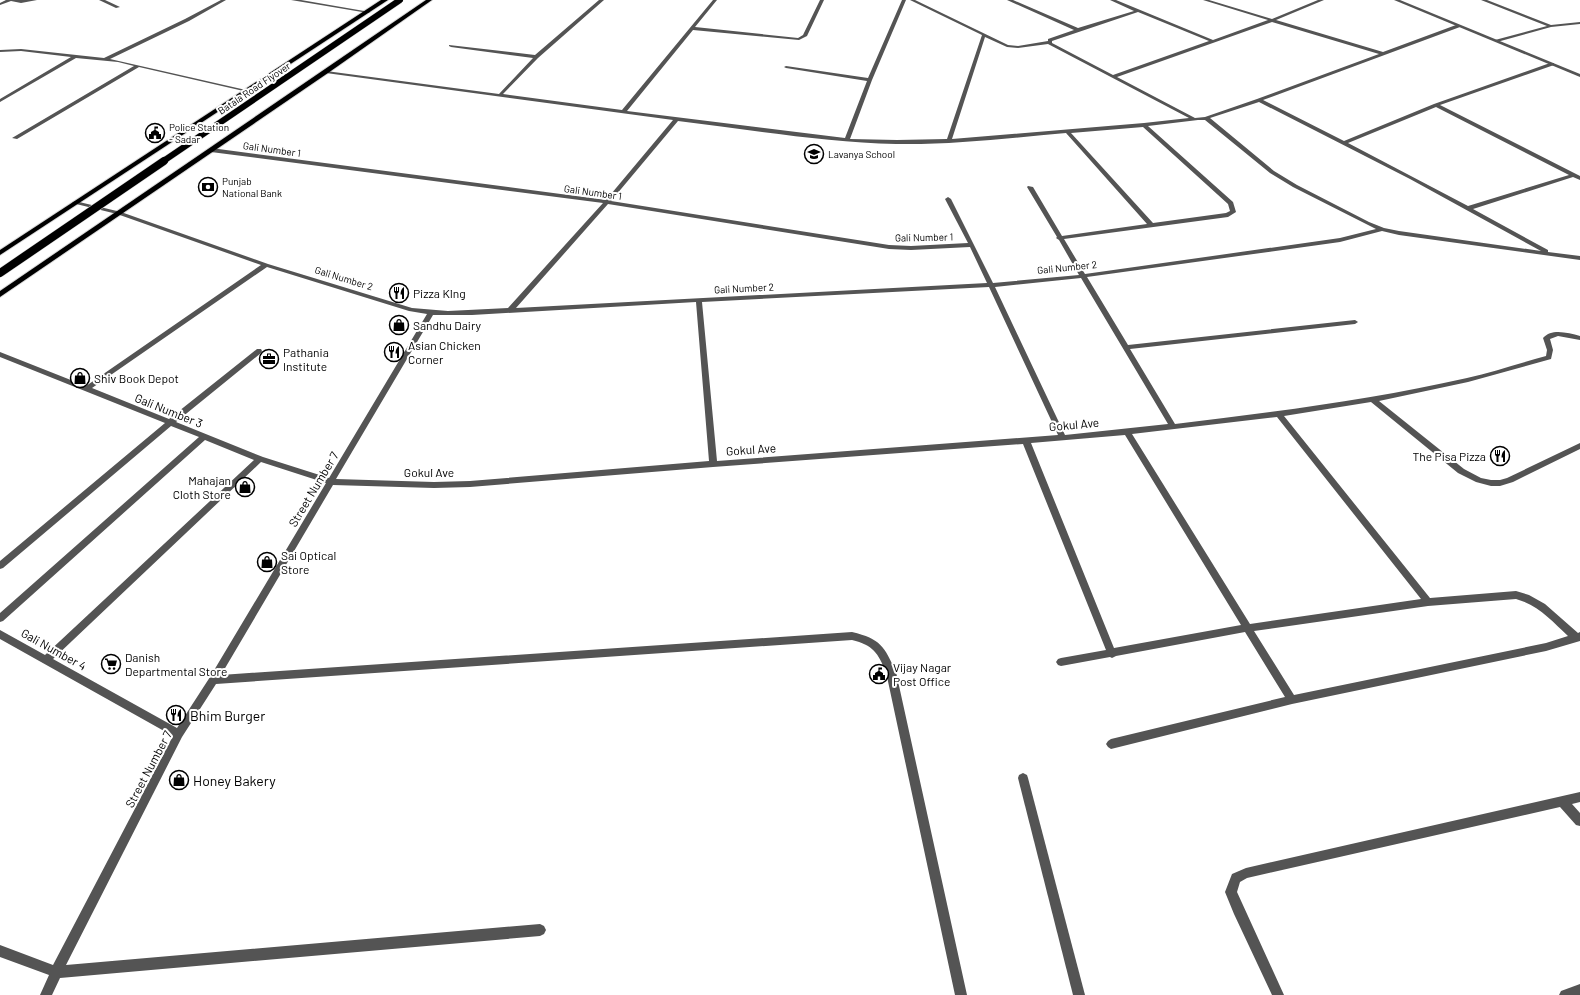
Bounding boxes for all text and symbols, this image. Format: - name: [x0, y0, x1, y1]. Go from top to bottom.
- street label: Batala Road Flyover: [216, 59, 293, 117]
- place label: Police Station - Sadar: [169, 121, 229, 145]
- public building icon: Police Station - Sadar: [144, 122, 166, 144]
- street label: Gali Number 1: [242, 139, 302, 159]
- school or university icon: Lavanya School: [803, 143, 825, 165]
- place label: Lavanya School: [828, 148, 895, 160]
- place label: Punjab National Bank: [222, 175, 282, 199]
- bank icon: Punjab National Bank: [197, 176, 219, 198]
- street label: Gali Number 1: [563, 182, 623, 202]
- street label: Gali Number 1: [895, 230, 953, 244]
- street label: Gali Number 2: [1036, 258, 1098, 276]
- street label: Gali Number 2: [313, 263, 375, 293]
- street label: Gali Number 2: [714, 280, 774, 296]
- restaurant icon: Pizza KIng: [388, 282, 410, 304]
- place label: Pizza KIng: [413, 286, 466, 300]
- shop icon: Sandhu Dairy: [388, 314, 410, 336]
- place label: Sandhu Dairy: [413, 318, 482, 332]
- place label: Asian Chicken Corner: [408, 338, 481, 366]
- restaurant icon: Asian Chicken Corner: [383, 341, 405, 363]
- place label: Pathania Institute: [283, 345, 329, 373]
- office icon: Pathania Institute: [258, 348, 280, 370]
- shop icon: Shiv Book Depot: [69, 367, 91, 389]
- place label: Shiv Book Depot: [94, 371, 179, 385]
- street label: Gali Number 3: [133, 390, 205, 430]
- street label: Gokul Ave: [1048, 415, 1100, 433]
- street label: Gokul Ave: [725, 440, 777, 458]
- restaurant icon: The Pisa Pizza: [1489, 445, 1511, 467]
- street label: Street Number 7: [285, 449, 341, 529]
- place label: The Pisa Pizza: [1413, 449, 1486, 463]
- street label: Gokul Ave: [404, 465, 454, 479]
- place label: Mahajan Cloth Store: [173, 473, 231, 501]
- shop icon: Mahajan Cloth Store: [234, 476, 256, 498]
- place label: Sai Optical Store: [281, 548, 336, 576]
- shop icon: Sai Optical Store: [256, 551, 278, 573]
- street label: Gali Number 4: [19, 625, 89, 673]
- place label: Danish Departmental Store: [125, 650, 227, 678]
- supermarket icon: Danish Departmental Store: [100, 653, 122, 675]
- place label: Vijay Nagar Post Office: [893, 660, 952, 688]
- public building icon: Vijay Nagar Post Office: [868, 663, 890, 685]
- restaurant icon: Bhim Burger: [165, 704, 187, 726]
- place label: Bhim Burger: [190, 707, 265, 724]
- street label: Street Number 7: [122, 728, 174, 810]
- shop icon: Honey Bakery: [168, 769, 190, 791]
- place label: Honey Bakery: [193, 772, 276, 789]

